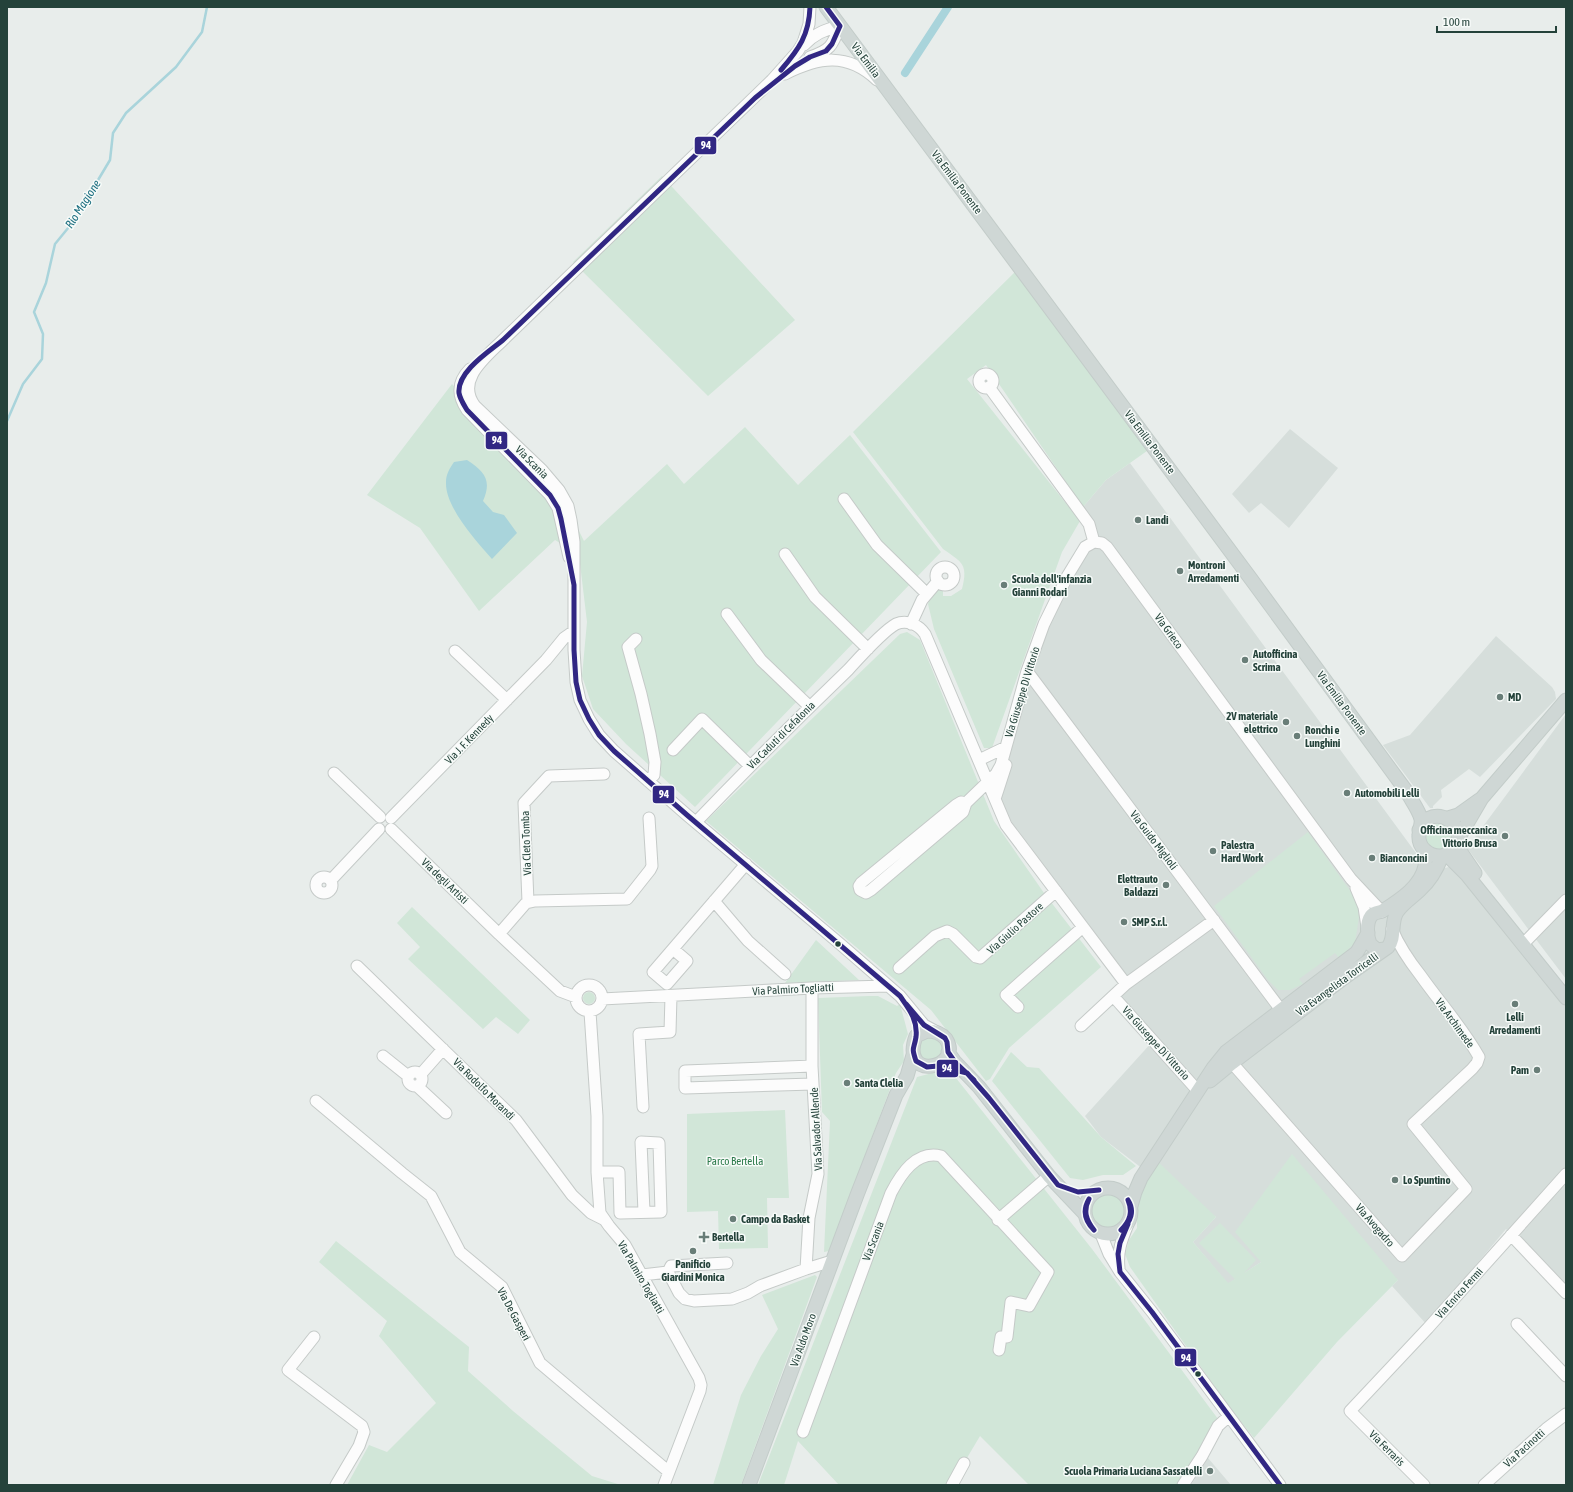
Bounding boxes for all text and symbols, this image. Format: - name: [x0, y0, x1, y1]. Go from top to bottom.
- scale bar: [1437, 8, 1556, 34]
- text: 100 m: [1443, 15, 1470, 29]
- street label: Via Emilia: [849, 40, 883, 80]
- line badge: 94: [694, 136, 717, 155]
- text: 94: [701, 139, 711, 151]
- street label: Via Emilia Ponente: [929, 148, 985, 216]
- water label: Rio Magione: [62, 177, 104, 231]
- street label: Via Emilia Ponente: [1122, 408, 1178, 476]
- line badge: 94: [485, 431, 508, 450]
- text: 94: [492, 434, 502, 446]
- street label: Via Scania: [513, 443, 551, 481]
- place label: Landi: [1146, 514, 1169, 526]
- marker: Landi: [1133, 515, 1143, 525]
- place label: Montroni Arredamenti: [1187, 559, 1240, 584]
- marker: Montroni Arredamenti: [1175, 566, 1185, 576]
- place label: Scuola dell'infanzia Gianni Rodari: [1012, 573, 1092, 598]
- marker: Scuola dell'infanzia Gianni Rodari: [999, 580, 1009, 590]
- street label: Via Grieco: [1152, 611, 1186, 651]
- street label: Via Giuseppe Di Vittorio: [1002, 645, 1042, 739]
- place label: Autofficina Scrima: [1252, 648, 1297, 673]
- marker: Autofficina Scrima: [1240, 655, 1250, 665]
- street label: Via Emilia Ponente: [1315, 669, 1369, 737]
- place label: MD: [1508, 691, 1522, 703]
- marker: MD: [1495, 692, 1505, 702]
- street label: Via Caduti di Cefalonia: [745, 699, 817, 771]
- place label: 2V materiale elettrico: [1226, 710, 1278, 735]
- street label: Via J. F. Kennedy: [442, 711, 496, 766]
- marker: 2V materiale elettrico: [1281, 717, 1291, 727]
- place label: Ronchi e Lunghini: [1305, 724, 1341, 749]
- marker: Ronchi e Lunghini: [1292, 731, 1302, 741]
- line badge: 94: [652, 785, 675, 804]
- place label: Automobili Lelli: [1354, 787, 1420, 799]
- text: 94: [659, 788, 669, 800]
- marker: Automobili Lelli: [1342, 788, 1352, 798]
- street label: Via Guido Miglioli: [1128, 808, 1180, 872]
- street label: Via Cleto Tomba: [519, 810, 533, 876]
- place label: Officina meccanica Vittorio Brusa: [1420, 824, 1497, 849]
- marker: Officina meccanica Vittorio Brusa: [1500, 831, 1510, 841]
- place label: Palestra Hard Work: [1221, 839, 1264, 864]
- marker: Palestra Hard Work: [1208, 846, 1218, 856]
- place label: Bianconcini: [1380, 852, 1428, 864]
- marker: Bianconcini: [1367, 853, 1377, 863]
- street label: Via degli Artisti: [419, 856, 471, 906]
- place label: Elettrauto Baldazzi: [1117, 873, 1158, 898]
- marker: Elettrauto Baldazzi: [1161, 880, 1171, 890]
- street label: Via Giulio Pastore: [985, 900, 1045, 956]
- place label: SMP S.r.l.: [1132, 916, 1167, 928]
- marker: SMP S.r.l.: [1119, 917, 1129, 927]
- unlabelled marker: [833, 939, 843, 949]
- street label: Via Evangelista Torricelli: [1294, 950, 1380, 1018]
- street label: Via Palmiro Togliatti: [752, 981, 834, 997]
- street label: Via Archimede: [1433, 996, 1477, 1050]
- marker: Lelli Arredamenti: [1510, 999, 1520, 1009]
- street label: Via Giuseppe Di Vittorio: [1120, 1004, 1192, 1082]
- place label: Lelli Arredamenti: [1488, 1011, 1541, 1036]
- street label: Via Rodolfo Morandi: [451, 1056, 517, 1122]
- line badge: 94: [936, 1059, 959, 1078]
- text: 94: [942, 1062, 952, 1074]
- place label: Pam: [1511, 1064, 1529, 1076]
- marker: Pam: [1532, 1065, 1542, 1075]
- place label: Santa Clelia: [855, 1077, 903, 1089]
- marker: Santa Clelia: [842, 1078, 852, 1088]
- street label: Via Salvador Allende: [808, 1087, 824, 1171]
- park label: Parco Bertella: [707, 1155, 763, 1167]
- place label: Lo Spuntino: [1403, 1174, 1451, 1186]
- marker: Lo Spuntino: [1390, 1175, 1400, 1185]
- street label: Via Avogadro: [1353, 1201, 1397, 1249]
- place label: Campo da Basket: [741, 1213, 811, 1225]
- marker: Campo da Basket: [728, 1214, 738, 1224]
- street label: Via Scania: [860, 1220, 886, 1262]
- place label: Bertella: [712, 1231, 744, 1243]
- marker: Bertella: [699, 1232, 709, 1242]
- street label: Via Palmiro Togliatti: [615, 1239, 667, 1315]
- marker: Panificio Giardini Monica: [688, 1246, 698, 1256]
- place label: Panificio Giardini Monica: [661, 1258, 725, 1283]
- street label: Via Enrico Fermi: [1433, 1265, 1485, 1321]
- street label: Via De Gasperi: [495, 1286, 533, 1342]
- street label: Via Aldo Moro: [788, 1312, 818, 1368]
- line badge: 94: [1174, 1348, 1197, 1367]
- text: 94: [1181, 1352, 1191, 1364]
- unlabelled marker: [1193, 1369, 1203, 1379]
- street label: Via Pacinotti: [1501, 1427, 1547, 1469]
- street label: Via Ferraris: [1367, 1428, 1407, 1468]
- place label: Scuola Primaria Luciana Sassatelli: [1064, 1465, 1202, 1477]
- marker: Scuola Primaria Luciana Sassatelli: [1205, 1466, 1215, 1476]

